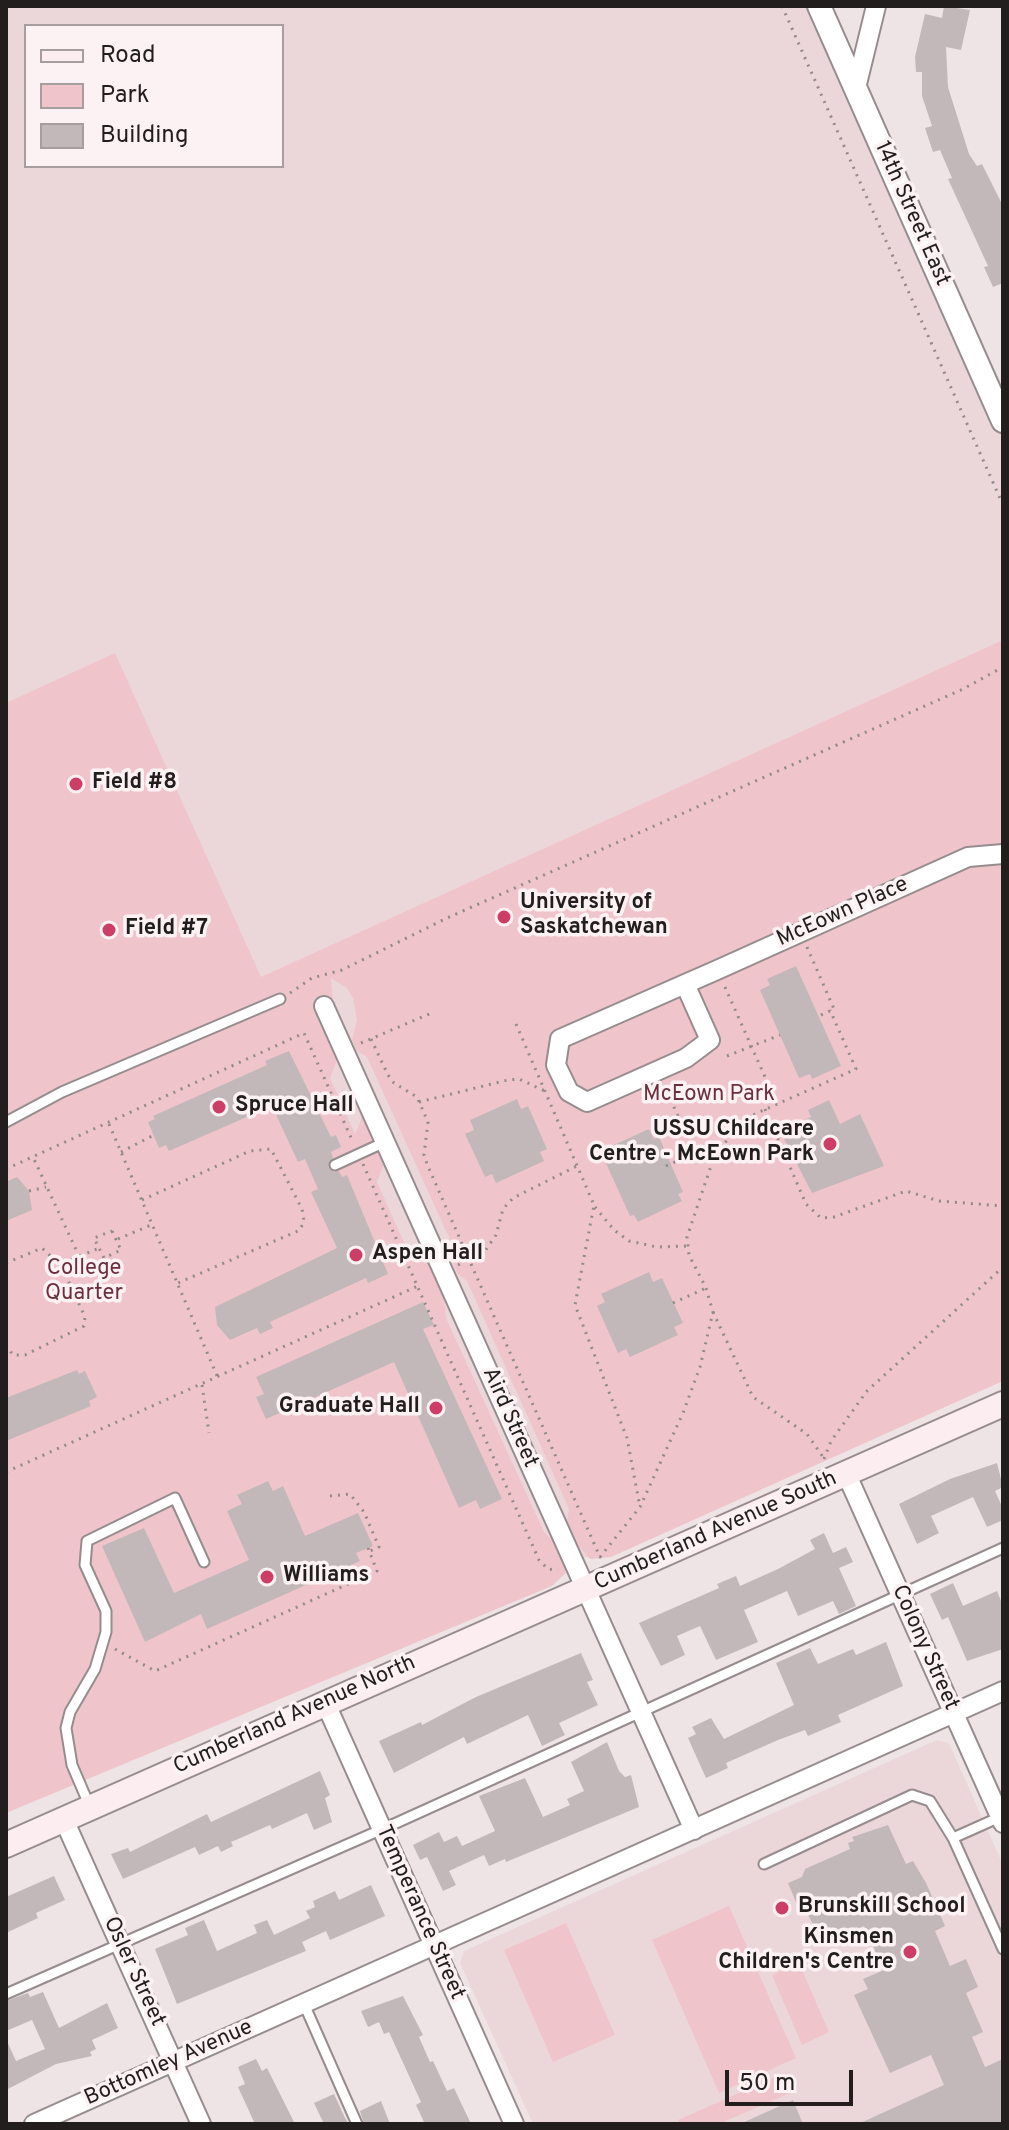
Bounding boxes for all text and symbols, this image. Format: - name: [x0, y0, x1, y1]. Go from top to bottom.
- legend: [24, 24, 284, 168]
- text: Road: [100, 41, 156, 71]
- text: Park: [100, 81, 150, 111]
- text: Building: [100, 121, 189, 151]
- street label: 14th Street East: [867, 138, 955, 290]
- place label: Field #8: [92, 771, 177, 797]
- marker: Field #8: [67, 775, 85, 793]
- street label: McEown Place: [773, 872, 913, 954]
- place label: University of Saskatchewan: [520, 891, 668, 942]
- marker: University of Saskatchewan: [495, 908, 513, 926]
- place label: Field #7: [125, 917, 208, 943]
- marker: Field #7: [100, 921, 118, 939]
- park label: McEown Park: [643, 1083, 775, 1109]
- place label: Spruce Hall: [235, 1094, 354, 1120]
- marker: Spruce Hall: [210, 1098, 228, 1116]
- place label: USSU Childcare Centre - McEown Park: [589, 1118, 814, 1170]
- marker: USSU Childcare Centre - McEown Park: [821, 1135, 839, 1153]
- place label: Aspen Hall: [372, 1242, 483, 1268]
- marker: Aspen Hall: [347, 1246, 365, 1264]
- park label: College Quarter: [45, 1257, 123, 1308]
- street label: Aird Street: [475, 1364, 543, 1472]
- place label: Graduate Hall: [279, 1395, 420, 1421]
- marker: Graduate Hall: [427, 1399, 445, 1417]
- street label: Cumberland Avenue South: [591, 1466, 841, 1598]
- place label: Williams: [283, 1564, 369, 1590]
- marker: Williams: [258, 1568, 276, 1586]
- street label: Colony Street: [885, 1581, 963, 1715]
- street label: Cumberland Avenue North: [170, 1651, 420, 1781]
- street label: Temperance Street: [369, 1822, 469, 2004]
- place label: Brunskill School: [798, 1895, 966, 1921]
- marker: Brunskill School: [773, 1899, 791, 1917]
- street label: Osler Street: [96, 1913, 170, 2031]
- place label: Kinsmen Children's Centre: [718, 1926, 894, 1978]
- marker: Kinsmen Children's Centre: [901, 1943, 919, 1961]
- street label: Bottomley Avenue: [81, 2015, 257, 2113]
- scale bar: [729, 2054, 857, 2104]
- text: 50 m: [739, 2069, 795, 2099]

